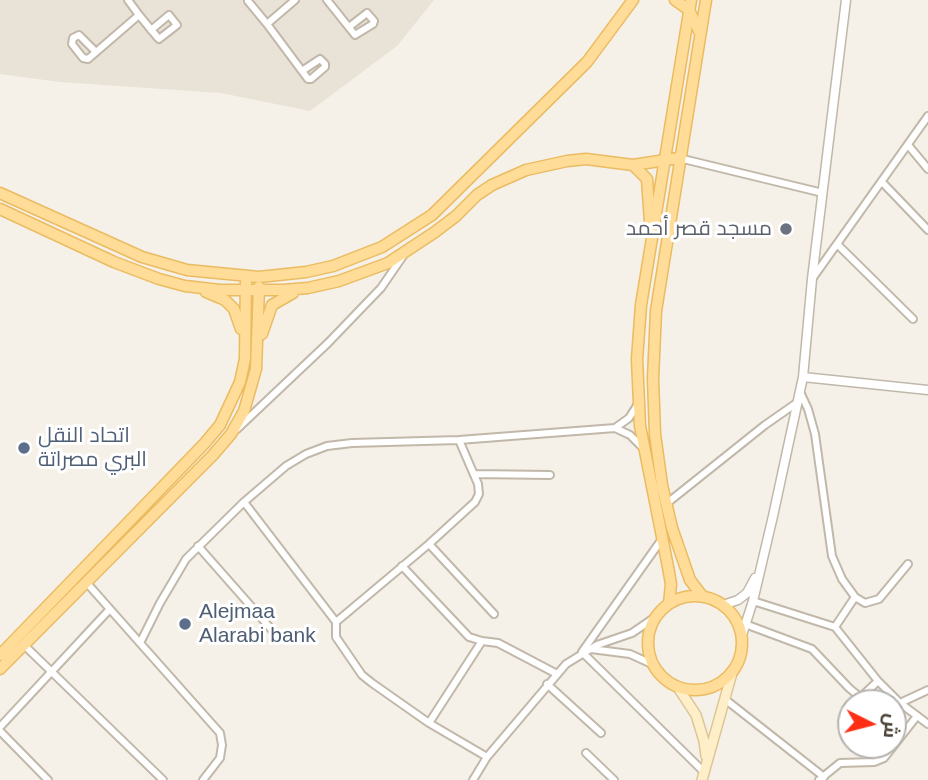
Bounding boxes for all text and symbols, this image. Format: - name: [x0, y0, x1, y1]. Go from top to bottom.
- place label: مسجد قصر أحمد: [626, 216, 772, 242]
- marker: مسجد قصر أحمد: [778, 221, 794, 237]
- place label: اتحاد النقل البري مصراتة: [38, 423, 147, 473]
- marker: اتحاد النقل البري مصراتة: [16, 440, 32, 456]
- place label: Alejmaa Alarabi bank: [199, 599, 316, 649]
- marker: Alejmaa Alarabi bank: [177, 616, 193, 632]
- north arrow: [837, 689, 907, 759]
- text: ش: [880, 713, 903, 739]

